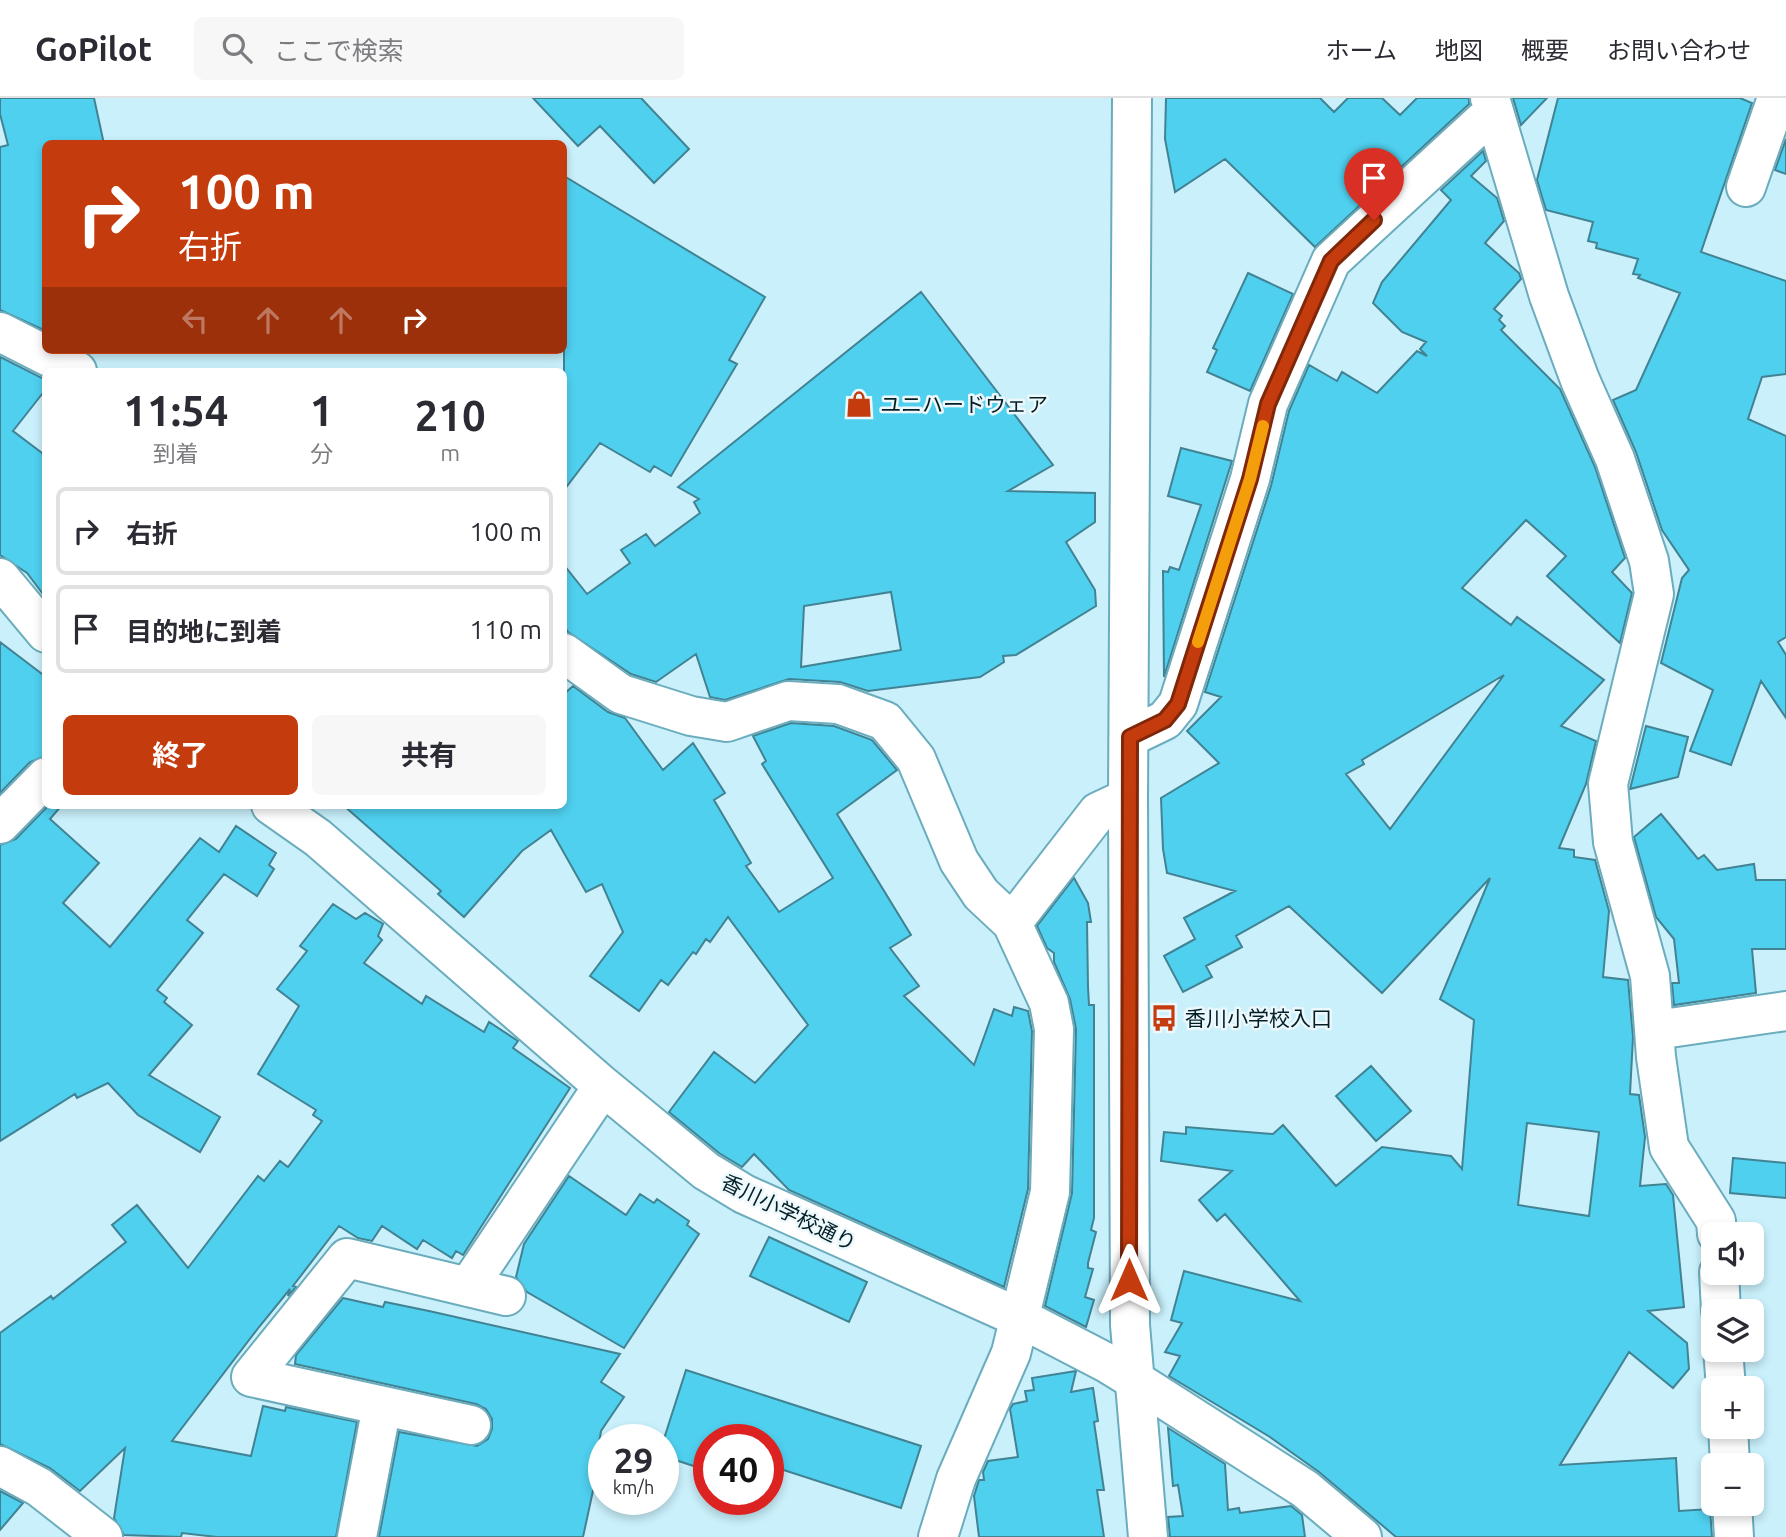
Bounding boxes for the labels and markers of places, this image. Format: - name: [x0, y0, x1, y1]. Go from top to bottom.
- pin: [1344, 148, 1404, 220]
- shop icon: ユニハードウェア: [844, 389, 874, 419]
- place label: ユニハードウェア: [880, 392, 1048, 416]
- bus stop icon: 香川小学校入口: [1149, 1003, 1179, 1033]
- place label: 香川小学校入口: [1185, 1006, 1332, 1030]

